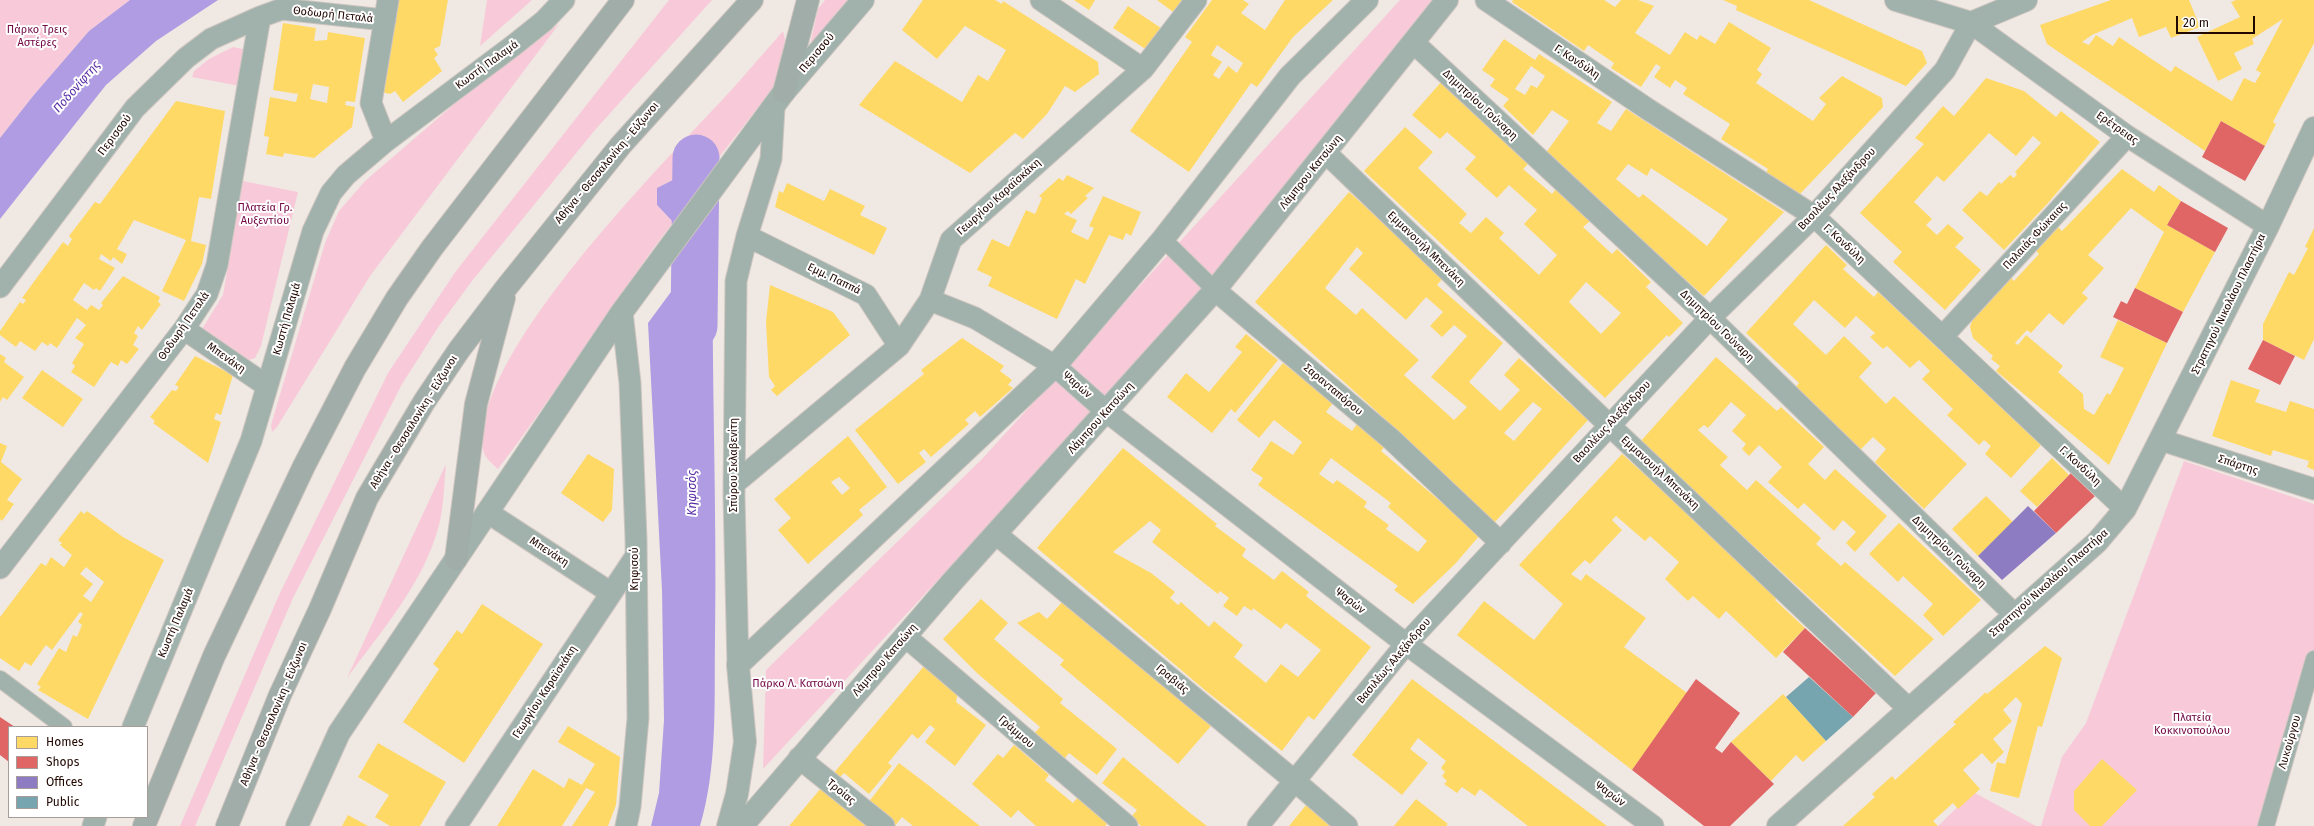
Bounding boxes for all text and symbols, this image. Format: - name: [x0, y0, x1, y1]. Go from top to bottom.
- street label: Θοδωρή Πεταλά: [292, 4, 374, 26]
- scale bar: [2178, 8, 2257, 34]
- text: 20 m: [2183, 16, 2209, 30]
- park label: Πάρκο Τρεις Αστέρες: [7, 23, 67, 49]
- street label: Περισσού: [797, 30, 837, 76]
- street label: Κωστή Παλαμά: [453, 38, 521, 92]
- street label: Γ. Κονδύλη: [1552, 42, 1602, 82]
- water label: Ποδονίφτης: [51, 58, 103, 116]
- street label: Δημητρίου Γούναρη: [1440, 67, 1520, 143]
- street label: Αθήνα - Θεσσαλονίκη - Εύζωνοι: [552, 99, 662, 227]
- street label: Ερέτρειας: [2093, 109, 2141, 147]
- street label: Περισσού: [95, 112, 135, 158]
- street label: Λάμπρου Κατσώνη: [1277, 132, 1345, 212]
- street label: Βασιλέως Αλεξάνδρου: [1795, 145, 1879, 233]
- street label: Γεωργίου Καραϊσκάκη: [954, 156, 1044, 238]
- street label: Παλαιάς Φώκαιας: [2000, 200, 2070, 272]
- park label: Πλατεία Γρ. Αυξεντίου: [238, 201, 292, 227]
- street label: Εμμανουήλ Μπενάκη: [1385, 209, 1467, 289]
- street label: Γ. Κονδύλη: [1820, 221, 1868, 267]
- street label: Στρατηγού Νικολάου Πλαστήρα: [2189, 232, 2269, 376]
- street label: Εμμ. Παππά: [805, 260, 863, 298]
- street label: Κωστή Παλαμά: [270, 281, 304, 357]
- street label: Δημητρίου Γούναρη: [1677, 287, 1757, 365]
- street label: Θοδωρή Πεταλά: [156, 289, 212, 363]
- street label: Μπενάκη: [204, 340, 248, 376]
- street label: Αθήνα - Θεσσαλονίκη - Εύζωνοι: [367, 353, 461, 491]
- street label: Σαρανταπόρου: [1301, 361, 1365, 419]
- street label: Ψαρών: [1060, 369, 1094, 401]
- street label: Βασιλέως Αλεξάνδρου: [1570, 378, 1654, 466]
- street label: Λάμπρου Κατσώνη: [1065, 379, 1137, 457]
- street label: Σπύρου Σκλαβενίτη: [727, 418, 741, 512]
- street label: Εμμανουήλ Μπενάκη: [1618, 433, 1702, 513]
- street label: Γ. Κονδύλη: [2056, 443, 2104, 489]
- street label: Σπάρτης: [2216, 452, 2260, 478]
- water label: Κηφισός: [686, 470, 700, 516]
- street label: Δημητρίου Γούναρη: [1909, 513, 1989, 591]
- street label: Στρατηγού Νικολάου Πλαστήρα: [1987, 526, 2111, 640]
- street label: Μπενάκη: [527, 534, 571, 570]
- street label: Κηφισού: [628, 547, 642, 591]
- street label: Ψαρών: [1332, 585, 1368, 617]
- street label: Κωστή Παλαμά: [155, 586, 197, 660]
- street label: Βασιλέως Αλεξάνδρου: [1354, 615, 1434, 707]
- street label: Λάμπρου Κατσώνη: [850, 621, 920, 699]
- street label: Αθήνα - Θεσσαλονίκη - Εύζωνοι: [238, 640, 310, 788]
- street label: Γεωργίου Καραϊσκάκη: [510, 643, 580, 741]
- street label: Γραβιάς: [1153, 661, 1191, 697]
- park label: Πάρκο Λ. Κατσώνη: [752, 677, 844, 691]
- park label: Πλατεία Κοκκινοπούλου: [2154, 711, 2230, 737]
- street label: Γράμμου: [995, 713, 1037, 751]
- street label: Λυκούργου: [2276, 714, 2304, 770]
- legend: [8, 726, 148, 818]
- text: Homes: [46, 735, 84, 749]
- text: Shops: [46, 755, 79, 769]
- text: Offices: [46, 775, 83, 789]
- street label: Τροίας: [824, 777, 858, 807]
- street label: Ψαρών: [1592, 779, 1628, 809]
- text: Public: [46, 795, 79, 809]

